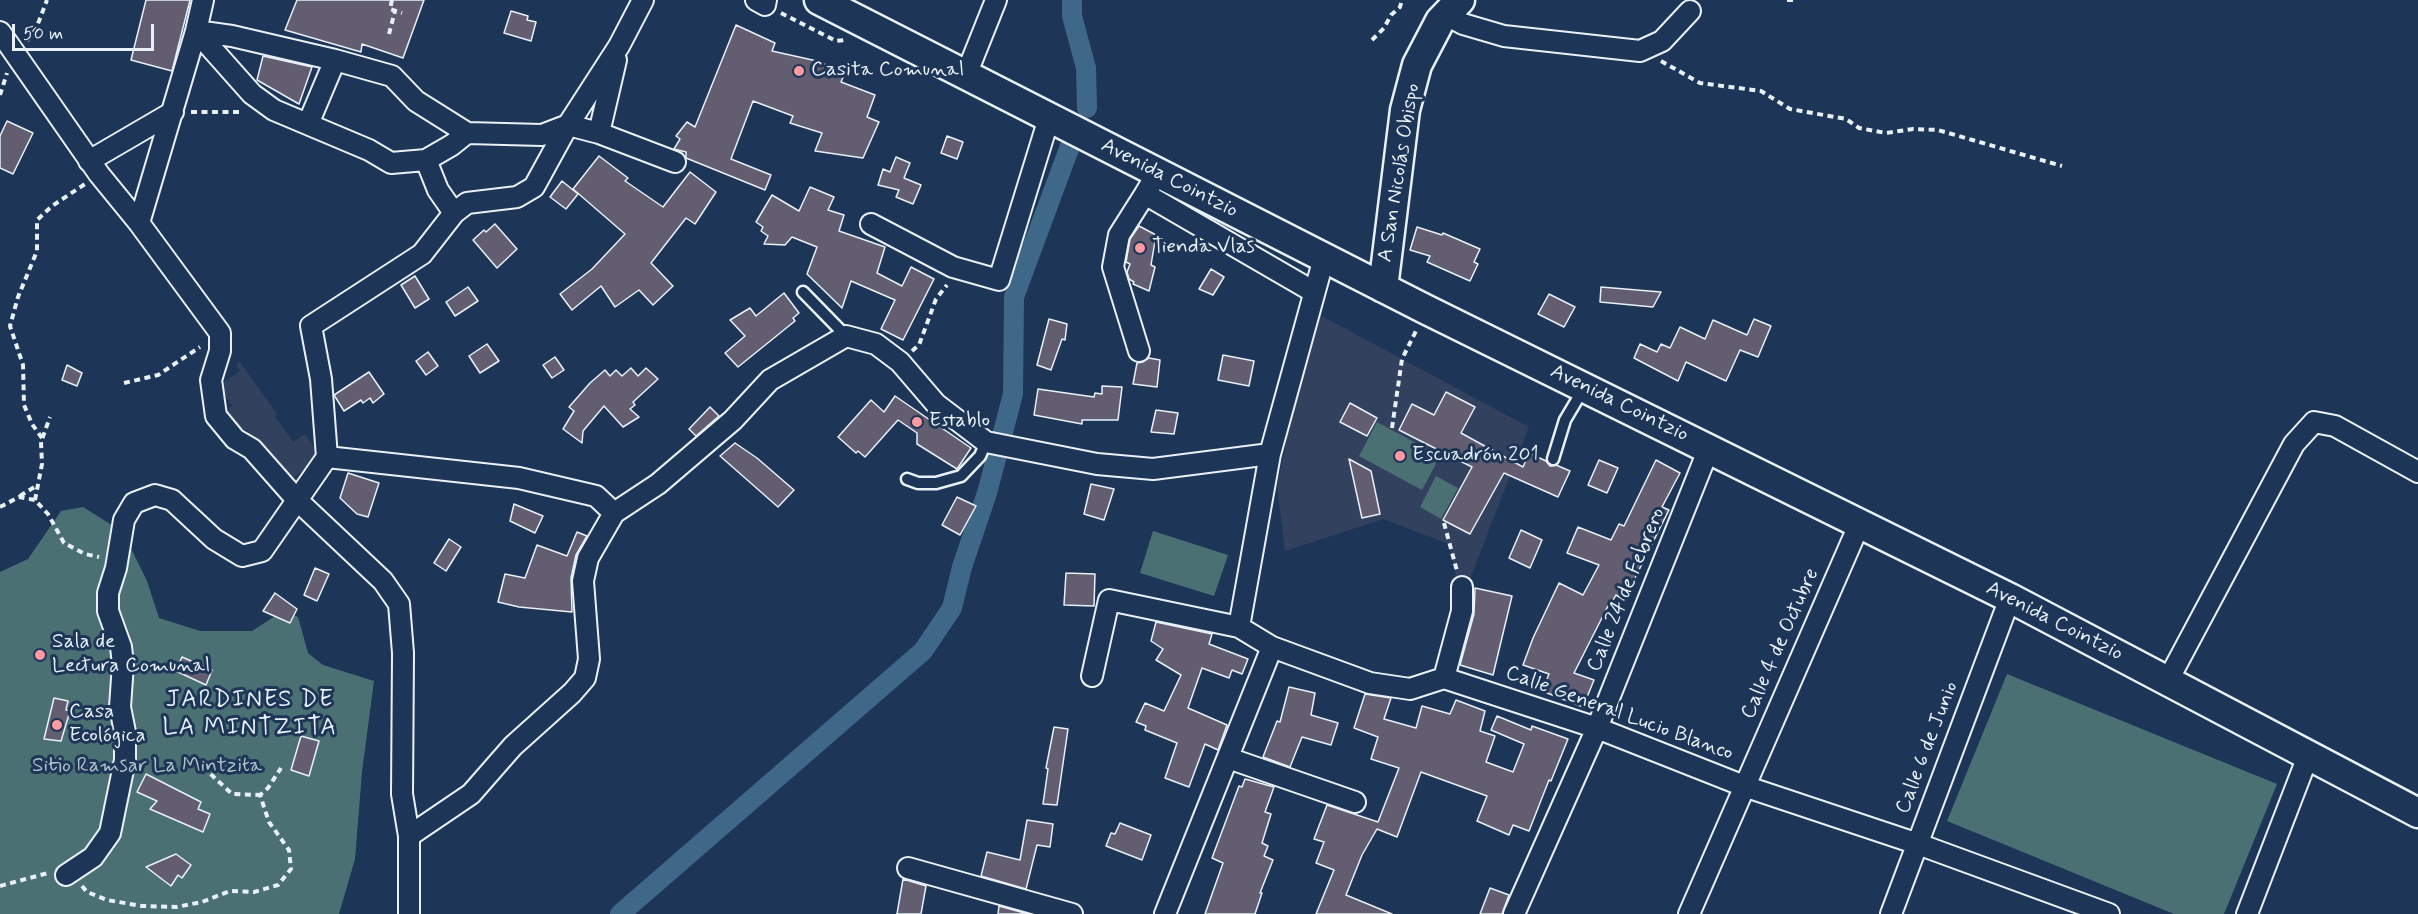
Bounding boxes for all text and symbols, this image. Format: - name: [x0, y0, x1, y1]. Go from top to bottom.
- scale bar: [15, 12, 158, 50]
- text: 50 m: [23, 22, 63, 46]
- place label: Casita Comunal: [811, 58, 964, 84]
- marker: Casita Comunal: [792, 64, 806, 78]
- street label: A San Nicolás Obispo: [1373, 82, 1427, 264]
- street label: Avenida Cointzio: [1096, 134, 1242, 224]
- place label: Tienda Vlas: [1152, 235, 1255, 261]
- marker: Tienda Vlas: [1133, 241, 1147, 255]
- street label: Avenida Cointzio: [1546, 360, 1692, 448]
- place label: Establo: [929, 409, 990, 435]
- marker: Establo: [910, 415, 924, 429]
- place label: Escuadrón 201: [1412, 443, 1539, 469]
- marker: Escuadrón 201: [1393, 449, 1407, 463]
- street label: Calle 24 de Febrero: [1583, 504, 1671, 676]
- street label: Calle 4 de Octubre: [1736, 565, 1826, 723]
- street label: Avenida Cointzio: [1981, 577, 2127, 667]
- place label: Sala de Lectura Comunal: [52, 630, 210, 680]
- marker: Sala de Lectura Comunal: [33, 648, 47, 662]
- street label: Calle General Lucio Blanco: [1502, 661, 1736, 767]
- street label: Calle 6 de Junio: [1891, 678, 1965, 818]
- district label: JARDINES DE LA MINTZITA: [159, 687, 341, 743]
- place label: Casa Ecológica: [69, 700, 146, 750]
- marker: Casa Ecológica: [50, 718, 64, 732]
- park label: Sitio Ramsar La Mintzita: [32, 754, 262, 780]

